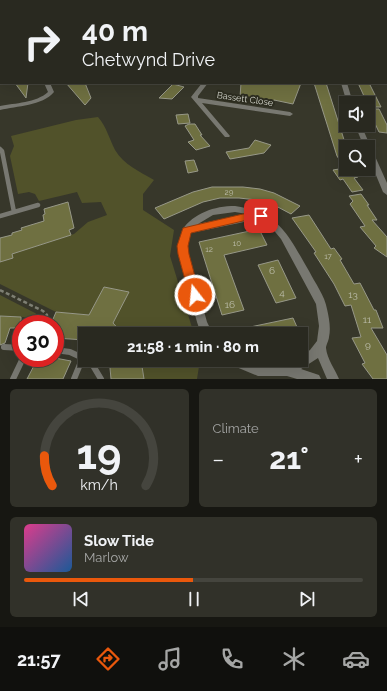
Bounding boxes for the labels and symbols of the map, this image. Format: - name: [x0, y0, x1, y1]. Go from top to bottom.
- street label: Bassett Close: [216, 90, 275, 108]
- house number: 29: [225, 187, 234, 197]
- pin: [244, 199, 278, 233]
- house number: 10: [233, 238, 241, 248]
- house number: 12: [205, 244, 213, 254]
- house number: 17: [324, 251, 333, 261]
- house number: 6: [269, 265, 275, 276]
- position arrow: [174, 274, 216, 316]
- house number: 4: [279, 287, 285, 298]
- house number: 13: [348, 289, 358, 300]
- house number: 16: [225, 299, 235, 310]
- house number: 11: [363, 314, 372, 325]
- speed limit sign: 30: [12, 315, 64, 367]
- house number: 9: [365, 339, 371, 350]

